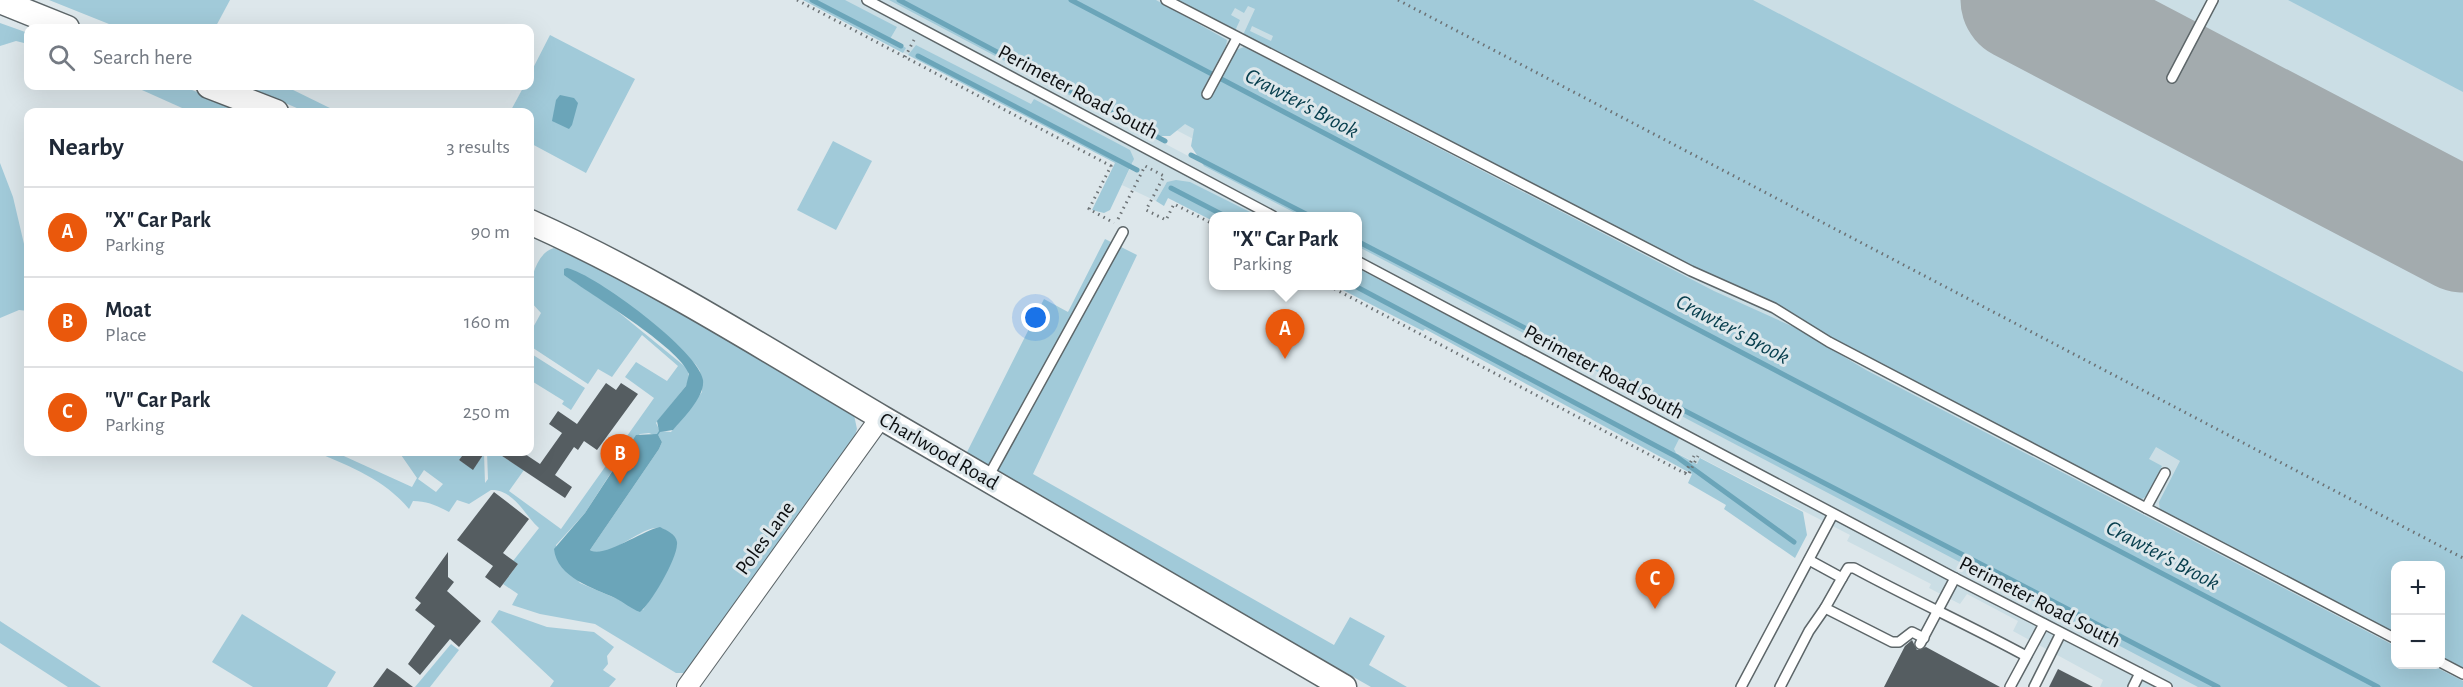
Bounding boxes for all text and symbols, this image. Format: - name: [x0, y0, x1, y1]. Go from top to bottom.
- search box: [24, 24, 534, 90]
- icon: search: [45, 41, 78, 74]
- street label: Perimeter Road South: [995, 41, 1161, 143]
- text: Search here: [93, 46, 192, 68]
- water label: Crawter's Brook: [1242, 64, 1362, 142]
- text: Nearby: [48, 134, 124, 160]
- text: 3 results: [446, 137, 510, 157]
- text: "X" Car Park: [105, 209, 211, 231]
- popup: [1209, 212, 1362, 290]
- text: A: [62, 222, 74, 242]
- text: 90 m: [471, 222, 510, 242]
- text: "X" Car Park: [1233, 228, 1338, 250]
- text: Parking: [105, 235, 164, 255]
- text: Parking: [1233, 254, 1292, 274]
- water label: Crawter's Brook: [1673, 290, 1793, 368]
- text: Moat: [105, 299, 151, 321]
- your location: [1021, 303, 1050, 332]
- pin: A: [1266, 310, 1304, 359]
- text: B: [62, 312, 73, 332]
- text: 160 m: [464, 312, 510, 332]
- street label: Perimeter Road South: [1521, 321, 1687, 423]
- text: Place: [105, 325, 146, 345]
- text: "V" Car Park: [105, 389, 210, 411]
- text: C: [62, 402, 73, 422]
- text: 250 m: [463, 402, 510, 422]
- street label: Charlwood Road: [876, 408, 1002, 494]
- text: Parking: [105, 415, 164, 435]
- pin: B: [600, 434, 640, 484]
- street label: Poles Lane: [731, 497, 799, 579]
- water label: Crawter's Brook: [2103, 516, 2223, 594]
- street label: Perimeter Road South: [1956, 552, 2124, 652]
- pin: C: [1636, 560, 1674, 609]
- map controls: [2391, 561, 2445, 669]
- button: +: [2391, 561, 2445, 615]
- button: −: [2391, 615, 2445, 669]

